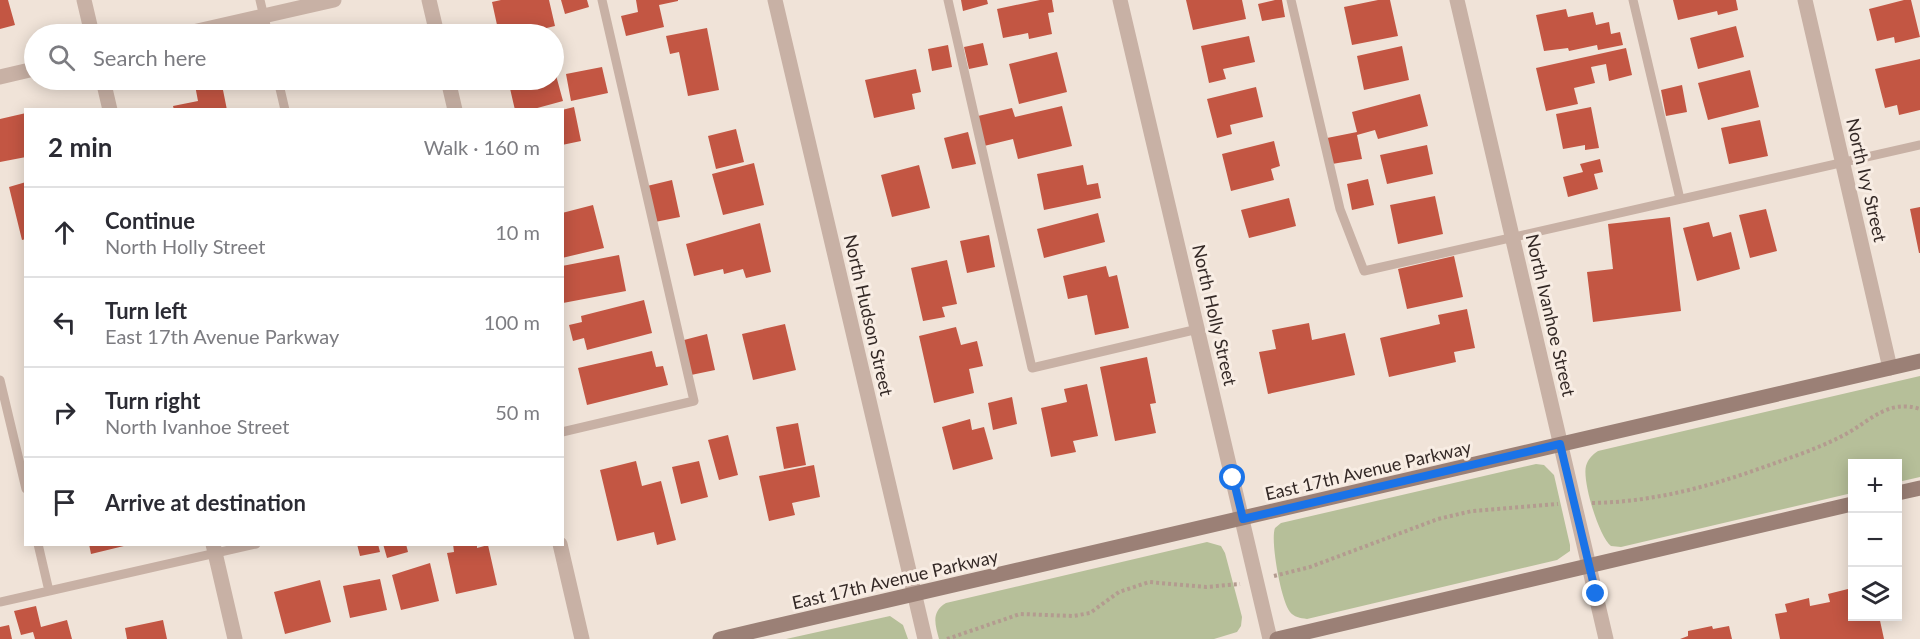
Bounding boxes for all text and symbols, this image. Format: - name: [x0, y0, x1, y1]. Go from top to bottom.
- search box: [24, 24, 564, 90]
- icon: search: [45, 41, 78, 74]
- text: Search here: [93, 44, 206, 71]
- street label: North Ivy Street: [1842, 116, 1892, 245]
- text: 2 min: [48, 131, 112, 163]
- text: Walk · 160 m: [424, 135, 540, 159]
- text: Continue: [105, 207, 195, 234]
- icon: ahead: [48, 216, 81, 249]
- text: 10 m: [495, 220, 540, 244]
- street label: North Hudson Street: [840, 232, 898, 398]
- street label: North Ivanhoe Street: [1522, 232, 1581, 399]
- text: North Holly Street: [105, 234, 265, 258]
- street label: North Holly Street: [1188, 242, 1242, 388]
- text: Turn left: [105, 297, 187, 324]
- icon: left: [48, 306, 81, 339]
- text: 100 m: [484, 310, 540, 334]
- text: East 17th Avenue Parkway: [105, 324, 339, 348]
- text: Turn right: [105, 387, 200, 414]
- icon: right: [48, 396, 81, 429]
- text: 50 m: [495, 400, 540, 424]
- text: North Ivanhoe Street: [105, 414, 289, 438]
- street label: East 17th Avenue Parkway: [1263, 435, 1474, 504]
- map controls: [1848, 459, 1902, 621]
- button: +: [1848, 459, 1902, 513]
- route start: [1219, 464, 1245, 490]
- icon: arrive: [48, 486, 81, 519]
- text: Arrive at destination: [105, 489, 306, 516]
- button: −: [1848, 513, 1902, 567]
- street label: East 17th Avenue Parkway: [790, 544, 1001, 613]
- button: layers: [1848, 567, 1902, 621]
- route end: [1582, 580, 1608, 606]

